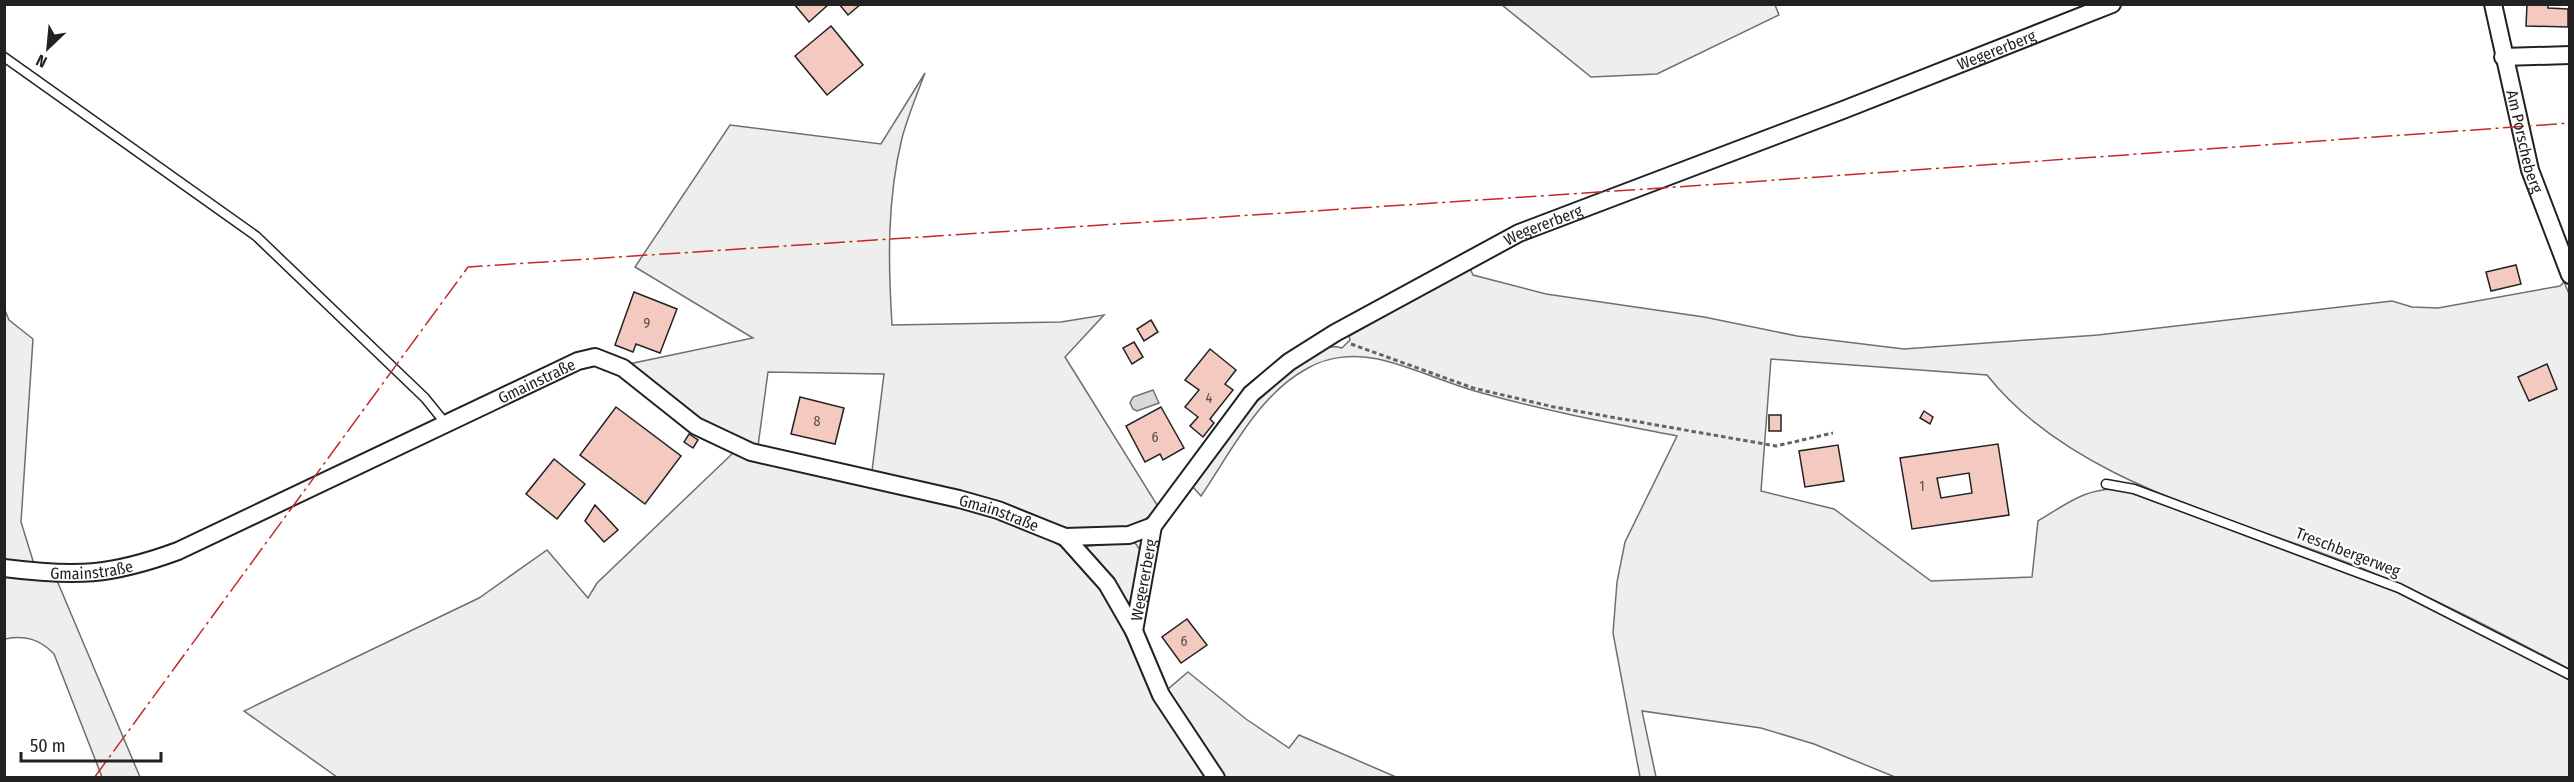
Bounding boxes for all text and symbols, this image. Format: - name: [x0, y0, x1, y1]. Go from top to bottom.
- north arrow: [18, 18, 78, 78]
- street label: Wegererberg: [1954, 25, 2039, 74]
- text: N: [33, 50, 50, 72]
- street label: Am Porscheberg: [2503, 88, 2547, 196]
- street label: Wegererberg: [1500, 200, 1585, 249]
- house number: 9: [644, 315, 651, 332]
- street label: Gmainstraße: [495, 354, 578, 407]
- house number: 4: [1206, 390, 1213, 407]
- house number: 8: [814, 413, 821, 430]
- house number: 6: [1152, 429, 1159, 446]
- house number: 1: [1919, 478, 1925, 495]
- street label: Gmainstraße: [957, 490, 1042, 535]
- street label: Treschbergerweg: [2293, 523, 2403, 581]
- street label: Wegererberg: [1127, 537, 1160, 622]
- street label: Gmainstraße: [50, 556, 135, 583]
- house number: 6: [1181, 633, 1188, 650]
- scale bar: [21, 725, 160, 763]
- text: 50 m: [30, 735, 66, 757]

